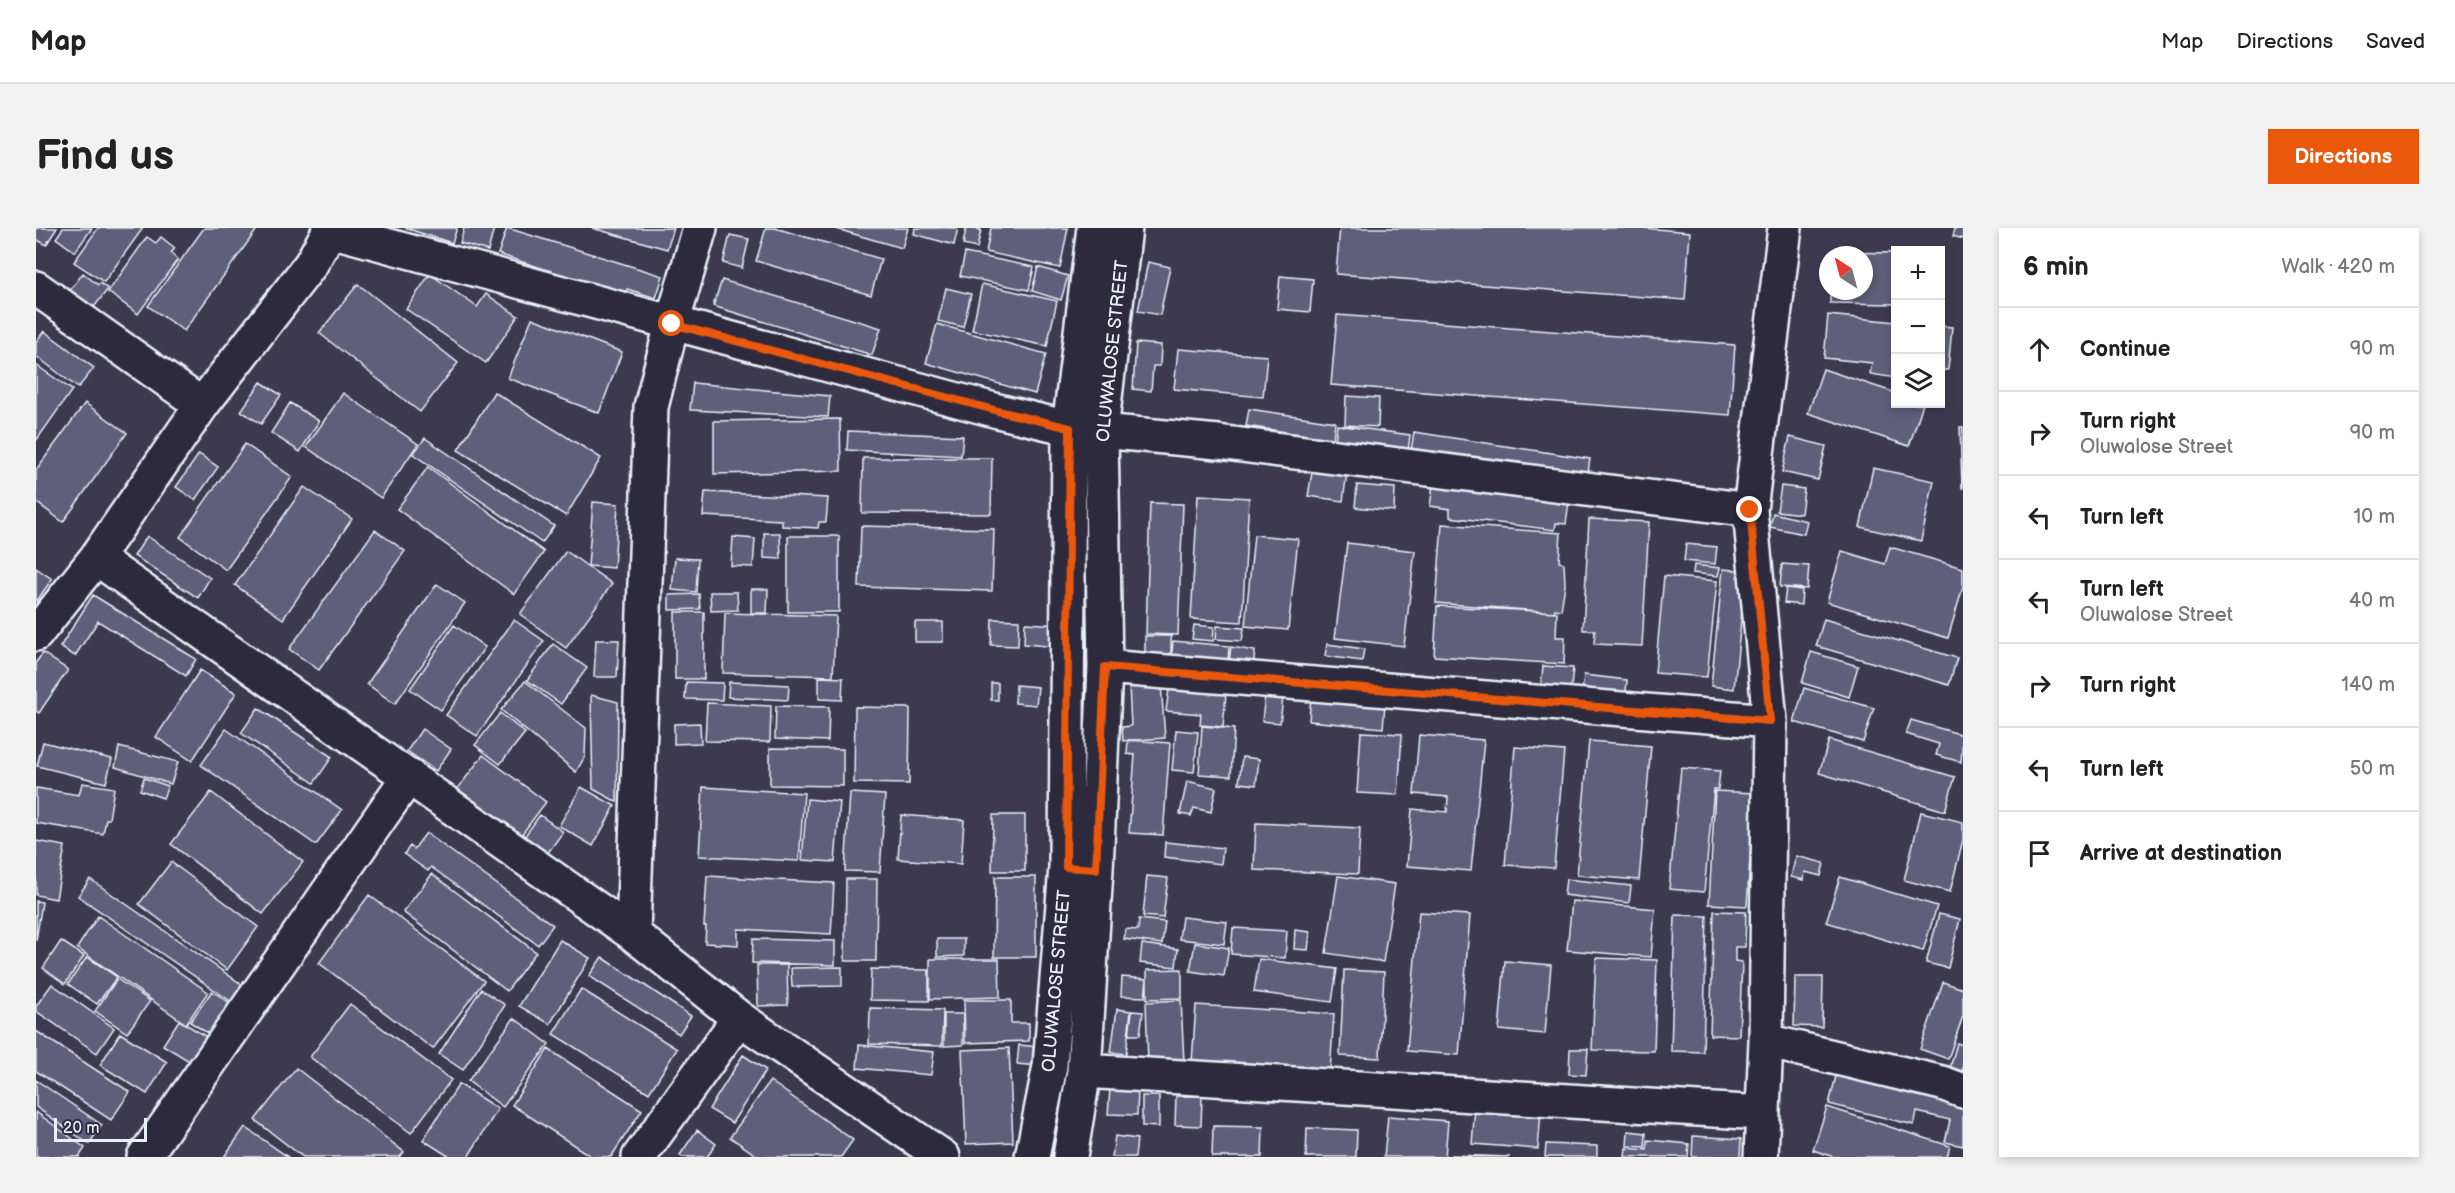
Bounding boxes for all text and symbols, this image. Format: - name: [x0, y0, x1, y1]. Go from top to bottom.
- text: Map: [30, 25, 86, 58]
- text: Map: [2161, 29, 2204, 54]
- text: Directions: [2237, 29, 2333, 54]
- text: Saved: [2366, 29, 2425, 54]
- button: Directions: [2268, 129, 2419, 184]
- text: Find us: [36, 131, 174, 182]
- north arrow: [1819, 246, 1873, 300]
- map controls: [1891, 246, 1945, 408]
- button: +: [1891, 246, 1945, 300]
- text: 6 min: [2023, 252, 2089, 283]
- text: Walk · 420 m: [2282, 255, 2395, 279]
- street label: OLUWALOSE STREET: [1093, 259, 1133, 443]
- button: −: [1891, 300, 1945, 354]
- route start: [658, 310, 684, 336]
- icon: ahead: [2023, 333, 2056, 366]
- text: Continue: [2080, 336, 2170, 363]
- text: 90 m: [2350, 337, 2395, 361]
- button: layers: [1891, 354, 1945, 408]
- text: Turn right: [2080, 408, 2176, 435]
- icon: right: [2023, 417, 2056, 450]
- text: 90 m: [2350, 421, 2395, 445]
- text: Oluwalose Street: [2080, 435, 2233, 459]
- route end: [1736, 496, 1762, 522]
- icon: left: [2023, 501, 2056, 534]
- text: Turn left: [2080, 504, 2164, 531]
- text: 10 m: [2354, 505, 2395, 529]
- text: Turn left: [2080, 576, 2164, 603]
- icon: left: [2023, 585, 2056, 618]
- text: 40 m: [2349, 589, 2395, 613]
- text: Oluwalose Street: [2080, 603, 2233, 627]
- icon: right: [2023, 669, 2056, 702]
- text: Turn right: [2080, 672, 2176, 699]
- text: 140 m: [2341, 673, 2395, 697]
- icon: left: [2023, 753, 2056, 786]
- text: Turn left: [2080, 756, 2164, 783]
- text: 50 m: [2350, 757, 2395, 781]
- icon: arrive: [2023, 837, 2056, 870]
- text: Arrive at destination: [2080, 840, 2282, 867]
- street label: OLUWALOSE STREET: [1038, 889, 1075, 1073]
- scale bar: [54, 1115, 147, 1142]
- text: 20 m: [63, 1119, 99, 1138]

